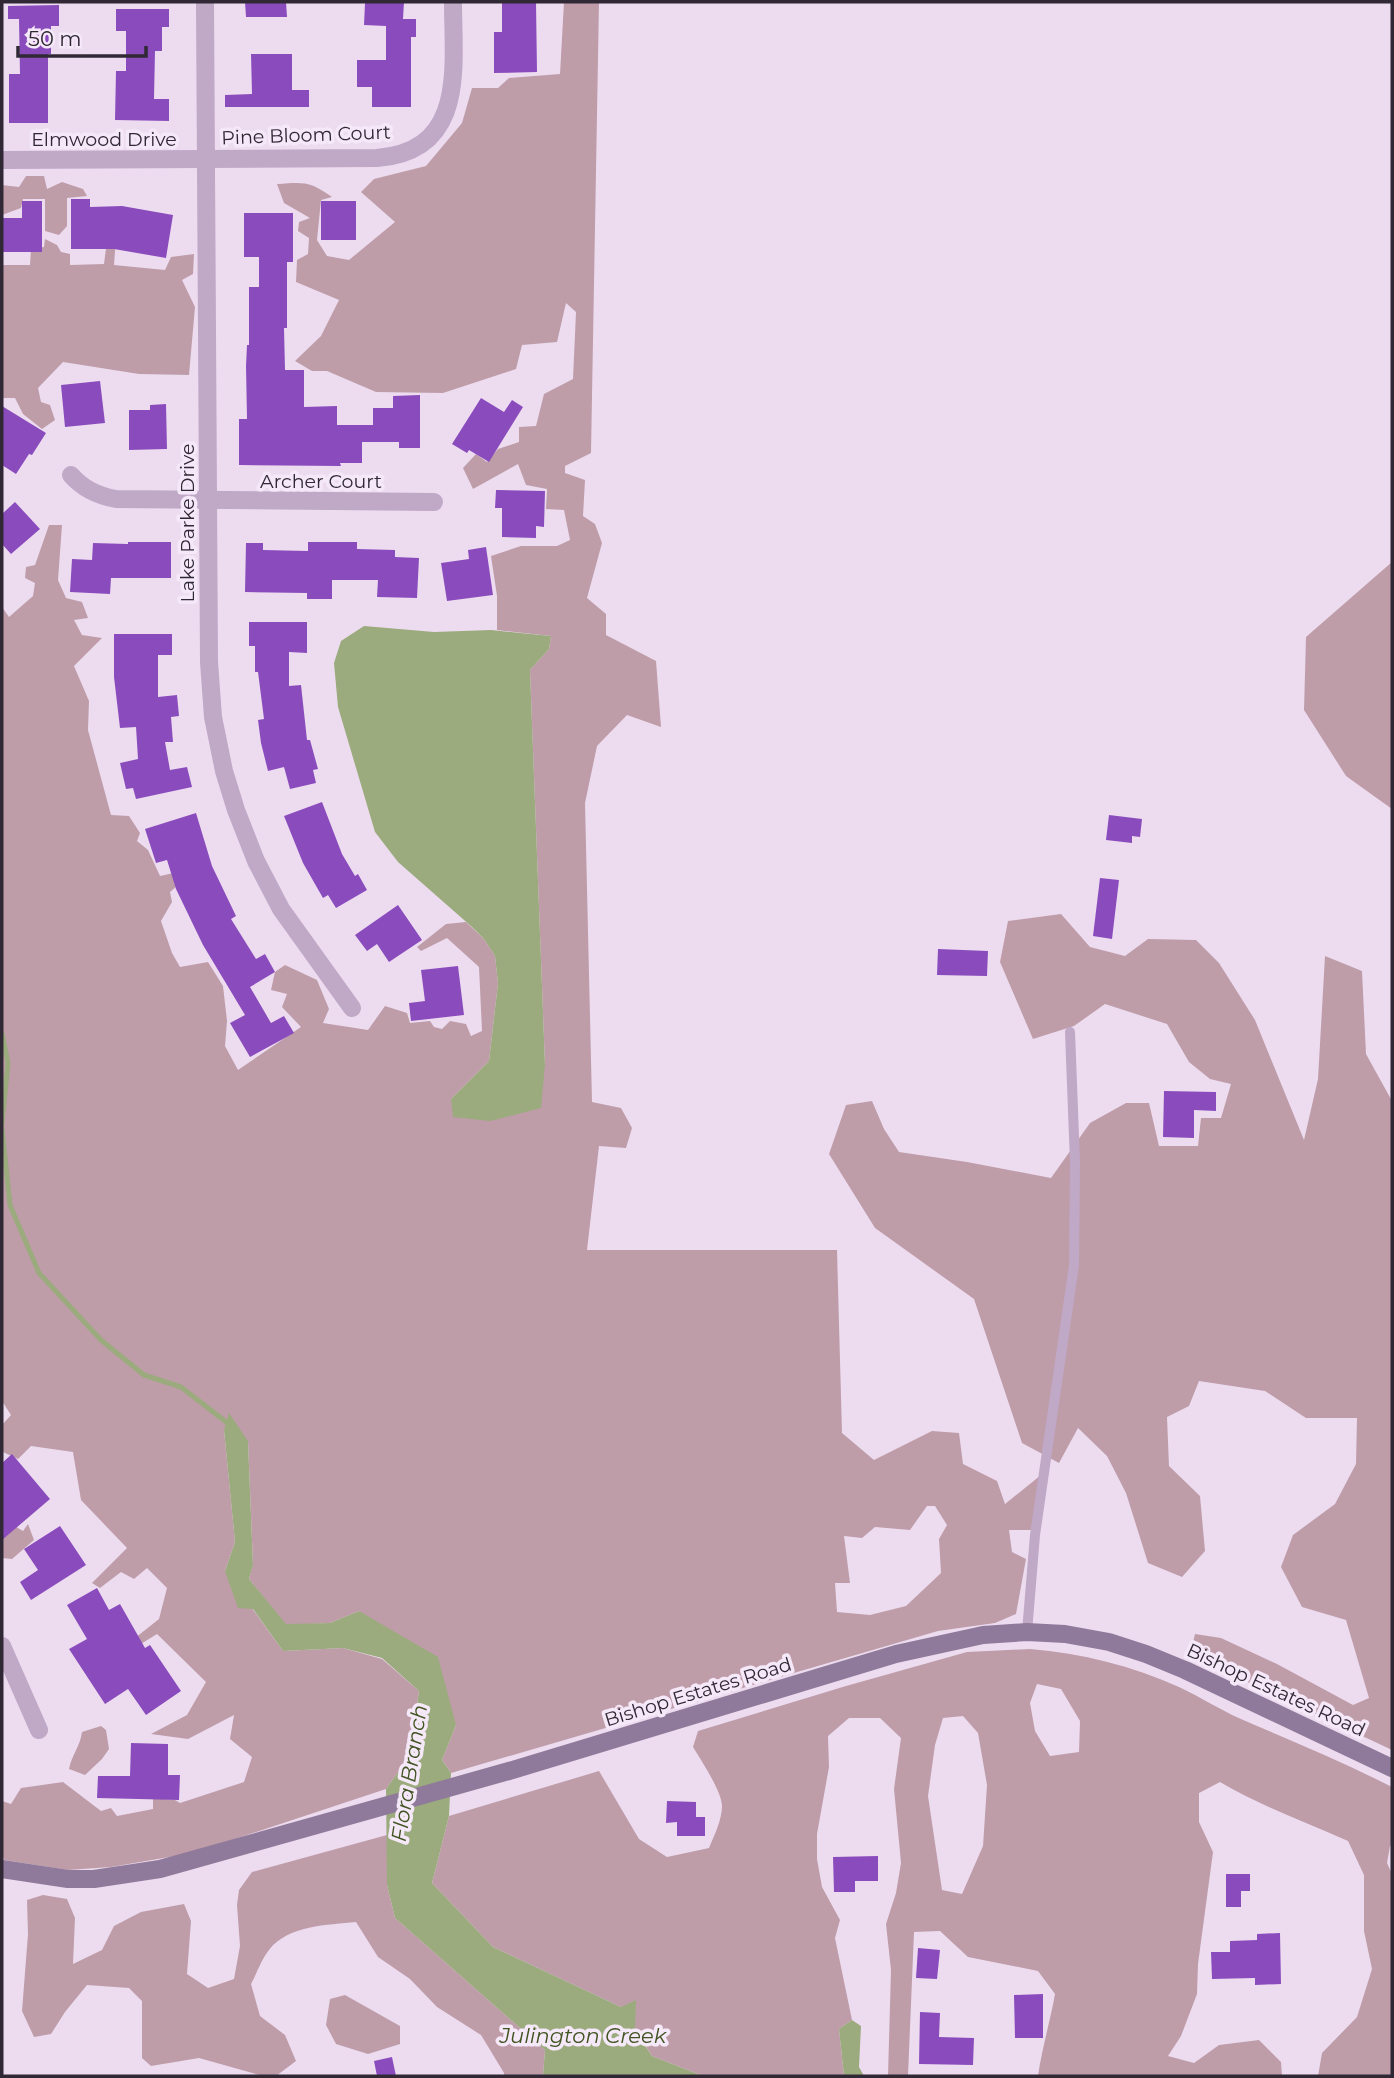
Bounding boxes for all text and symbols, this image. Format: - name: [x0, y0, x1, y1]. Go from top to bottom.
- scale bar: [18, 14, 145, 58]
- text: 50 m: [28, 26, 82, 51]
- street label: Pine Bloom Court: [221, 121, 392, 149]
- street label: Elmwood Drive: [31, 128, 177, 151]
- street label: Lake Parke Drive: [176, 443, 199, 603]
- street label: Archer Court: [260, 470, 382, 493]
- street label: Bishop Estates Road: [1183, 1638, 1369, 1742]
- street label: Bishop Estates Road: [602, 1653, 794, 1731]
- water label: Flora Branch: [386, 1703, 432, 1843]
- water label: Julington Creek: [499, 2023, 668, 2048]

